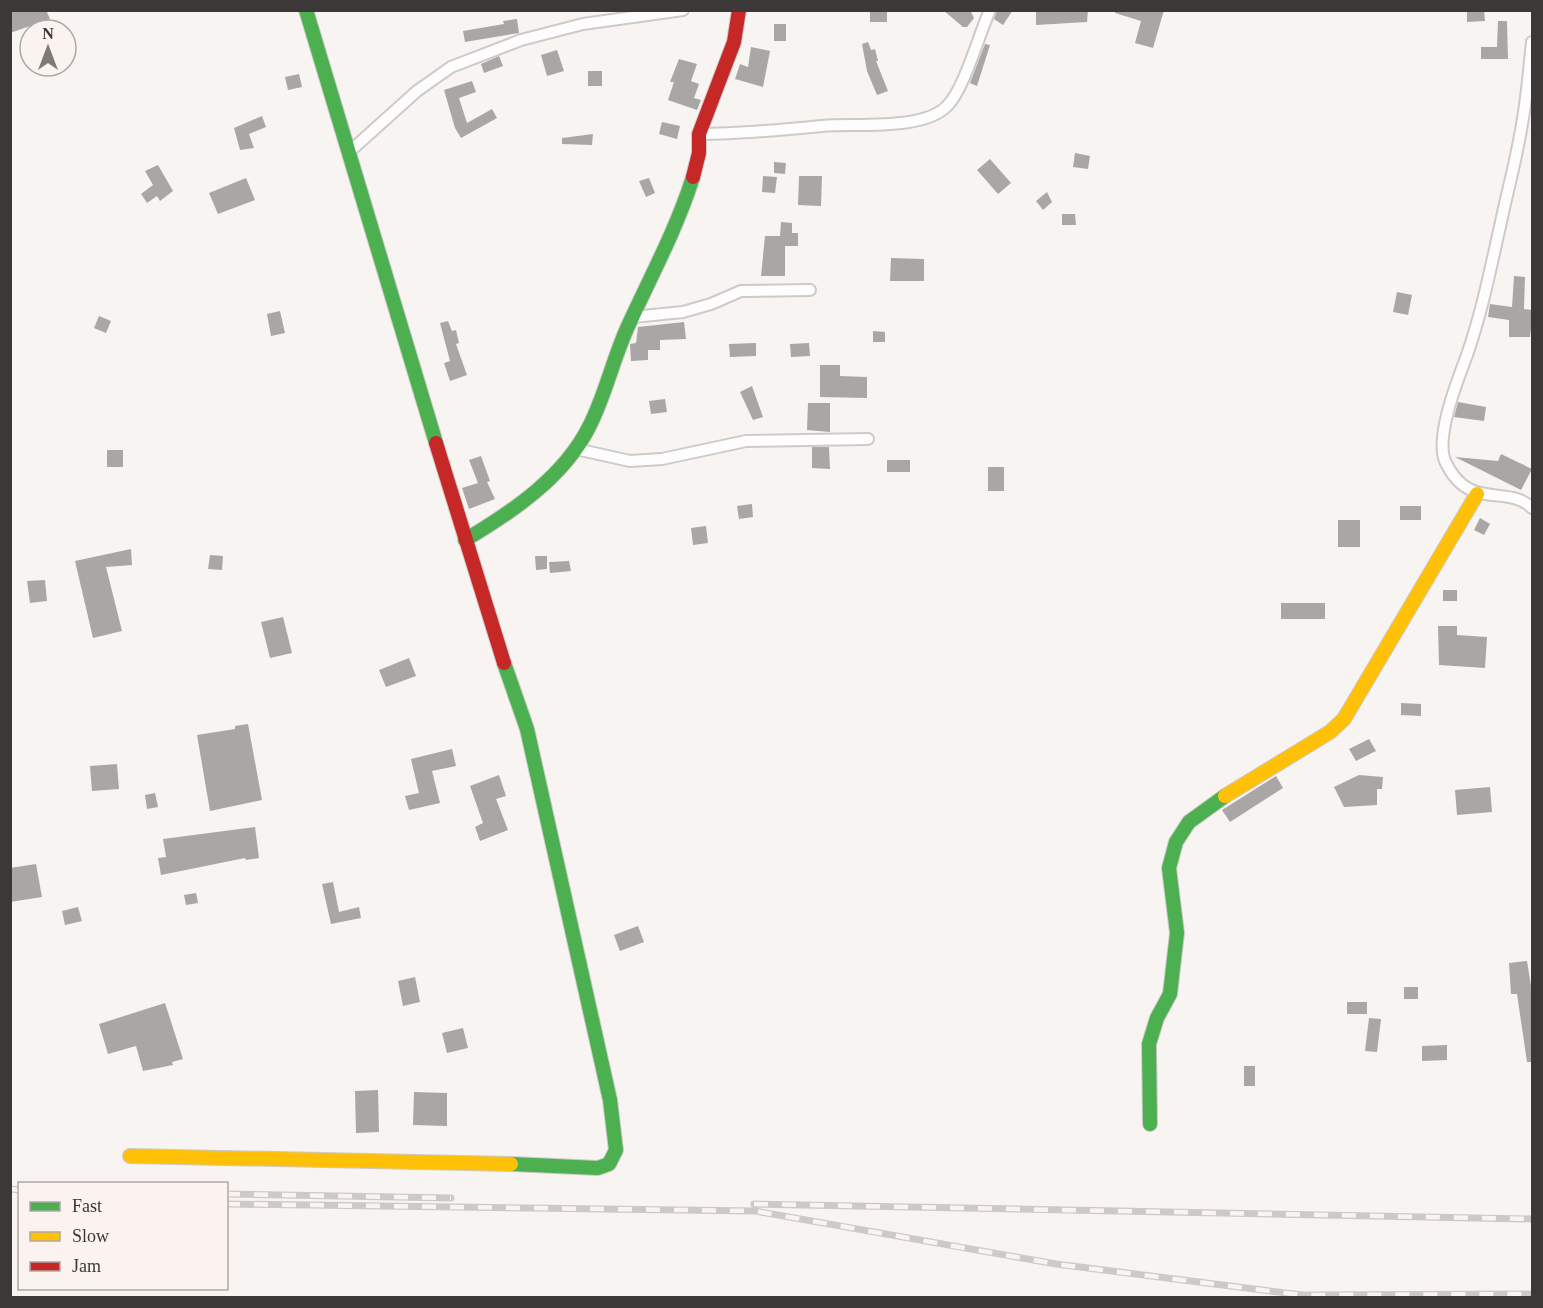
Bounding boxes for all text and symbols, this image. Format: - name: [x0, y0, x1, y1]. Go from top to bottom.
- north arrow: [18, 18, 78, 78]
- text: N: [42, 25, 54, 42]
- legend: [18, 1182, 228, 1290]
- text: Fast: [72, 1196, 102, 1216]
- text: Slow: [72, 1226, 109, 1246]
- text: Jam: [72, 1256, 101, 1276]

